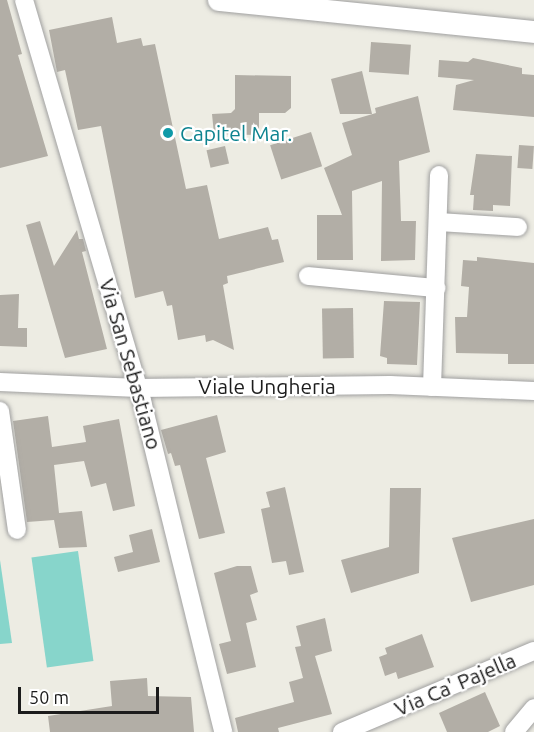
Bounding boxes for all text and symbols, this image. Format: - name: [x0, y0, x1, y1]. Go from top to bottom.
- place label: Capitel Mar.: [180, 120, 292, 146]
- marker: Capitel Mar.: [161, 126, 175, 140]
- street label: Via San Sebastiano: [95, 276, 167, 452]
- street label: Viale Ungheria: [198, 373, 336, 399]
- street label: Via Ca' Pajella: [390, 647, 520, 721]
- scale bar: [21, 675, 162, 713]
- text: 50 m: [29, 687, 69, 707]

